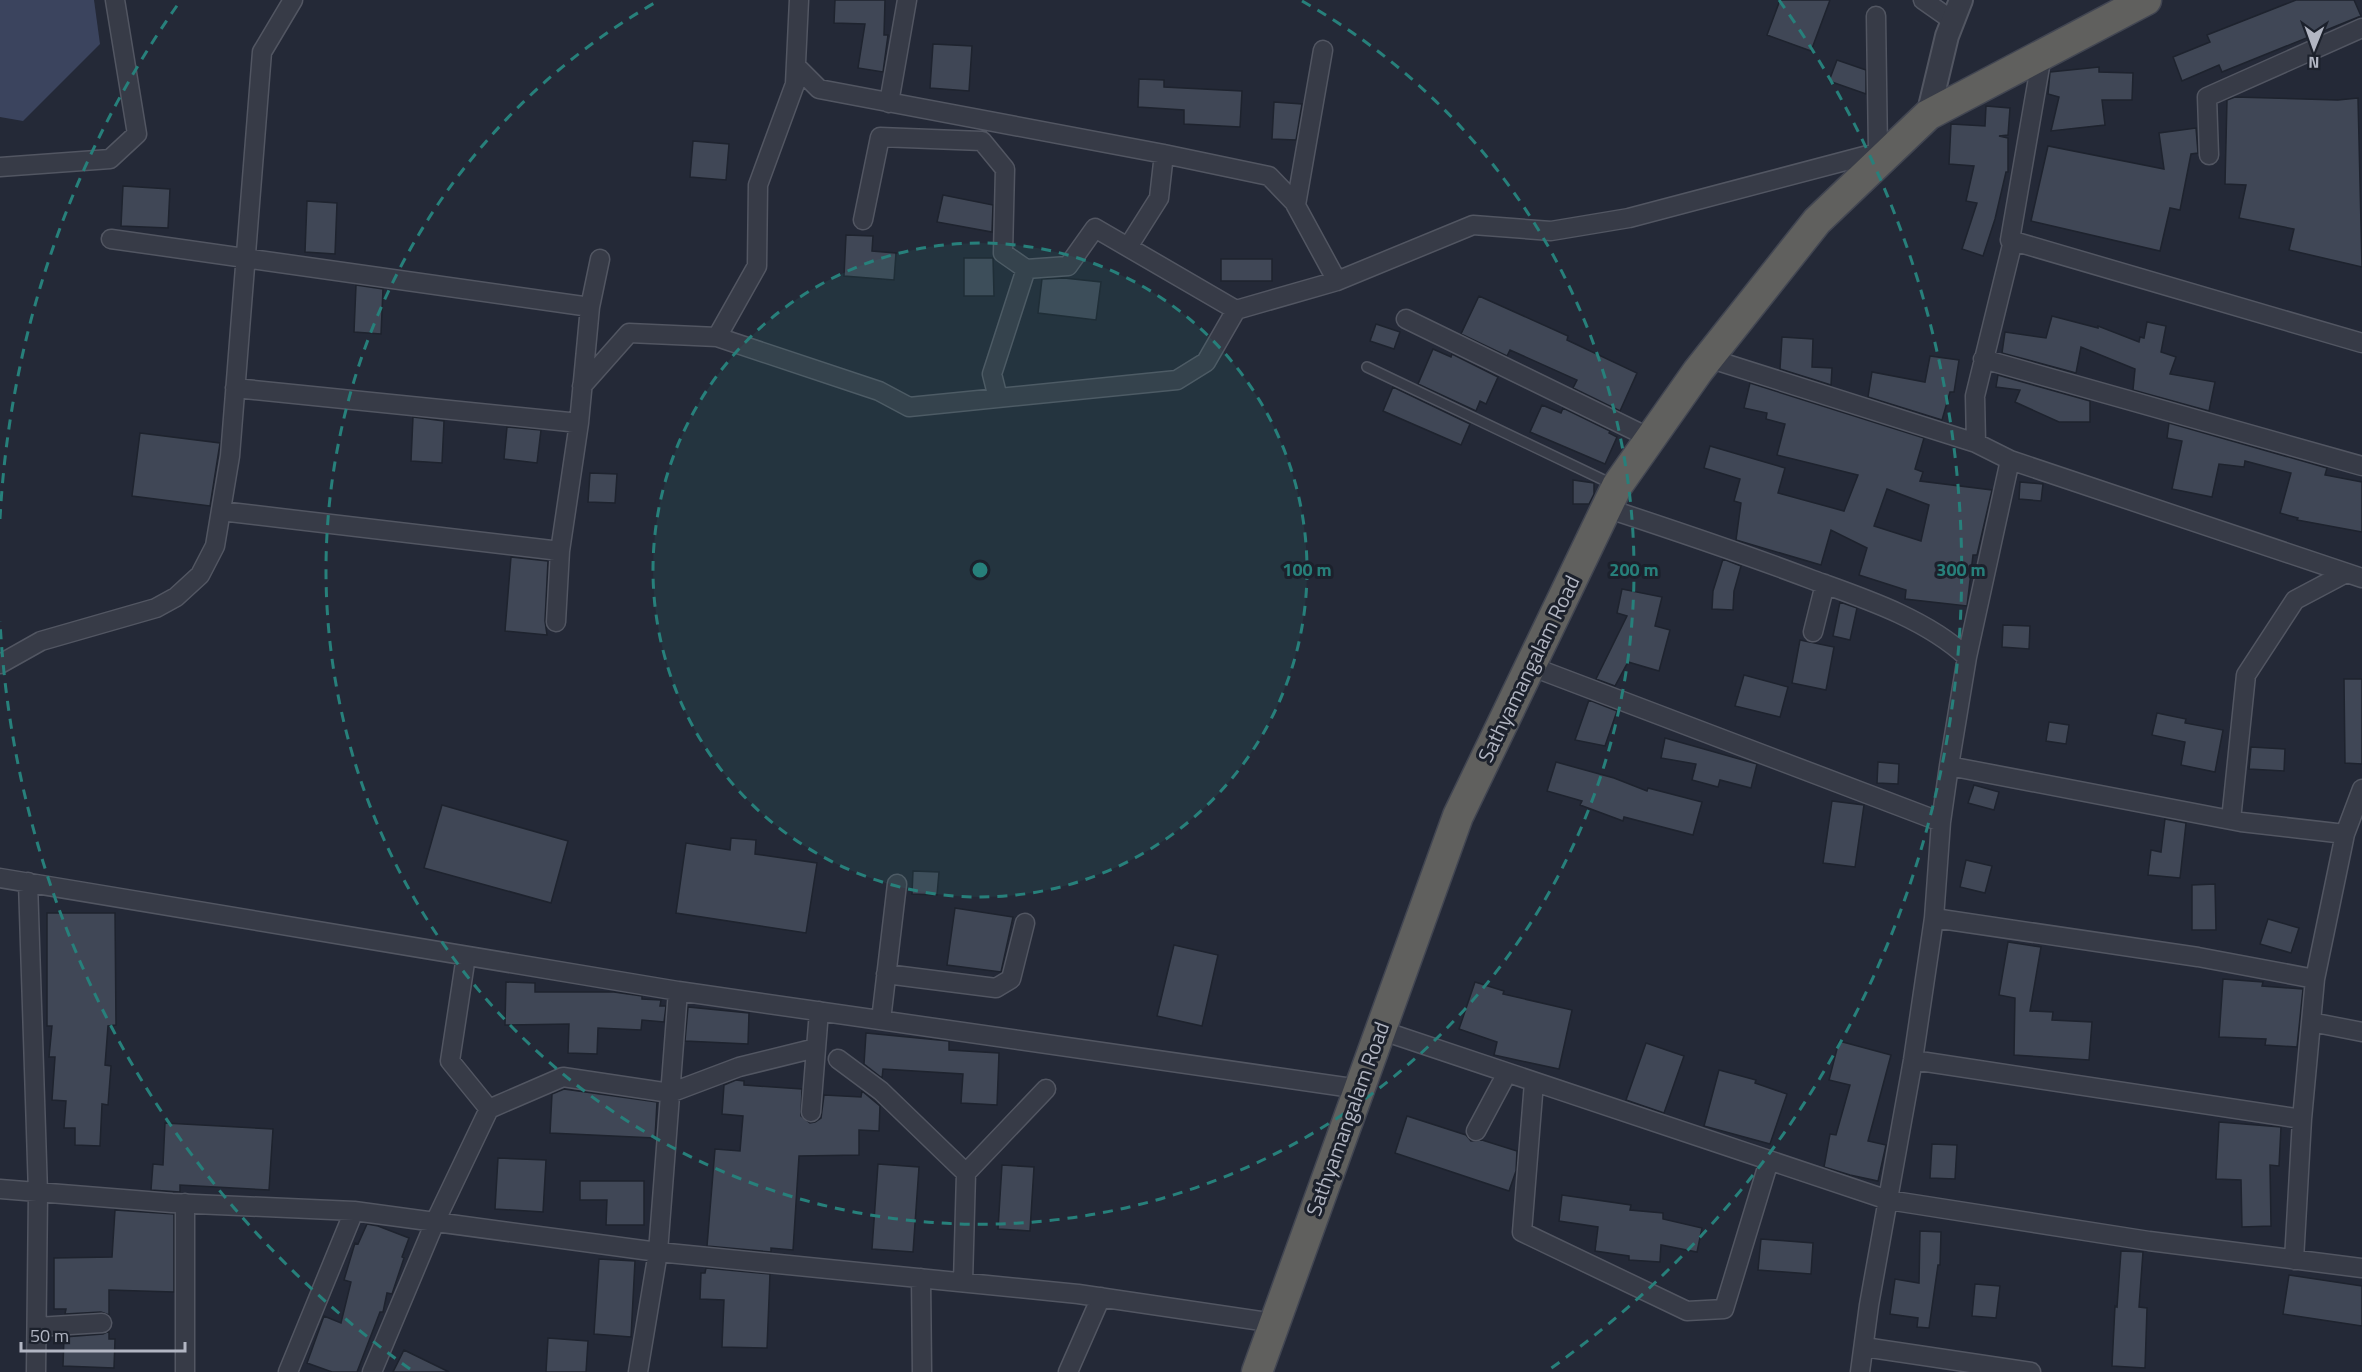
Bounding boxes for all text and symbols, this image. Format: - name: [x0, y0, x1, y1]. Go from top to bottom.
- north arrow: [2284, 18, 2344, 78]
- text: N: [2308, 51, 2319, 75]
- text: 100 m: [1282, 556, 1332, 583]
- text: 200 m: [1609, 556, 1659, 583]
- text: 300 m: [1936, 556, 1986, 583]
- centre of rings: [970, 560, 990, 580]
- street label: Sathyamangalam Road: [1469, 570, 1587, 768]
- street label: Sathyamangalam Road: [1297, 1017, 1397, 1220]
- scale bar: [21, 1315, 184, 1353]
- text: 50 m: [30, 1322, 69, 1349]

